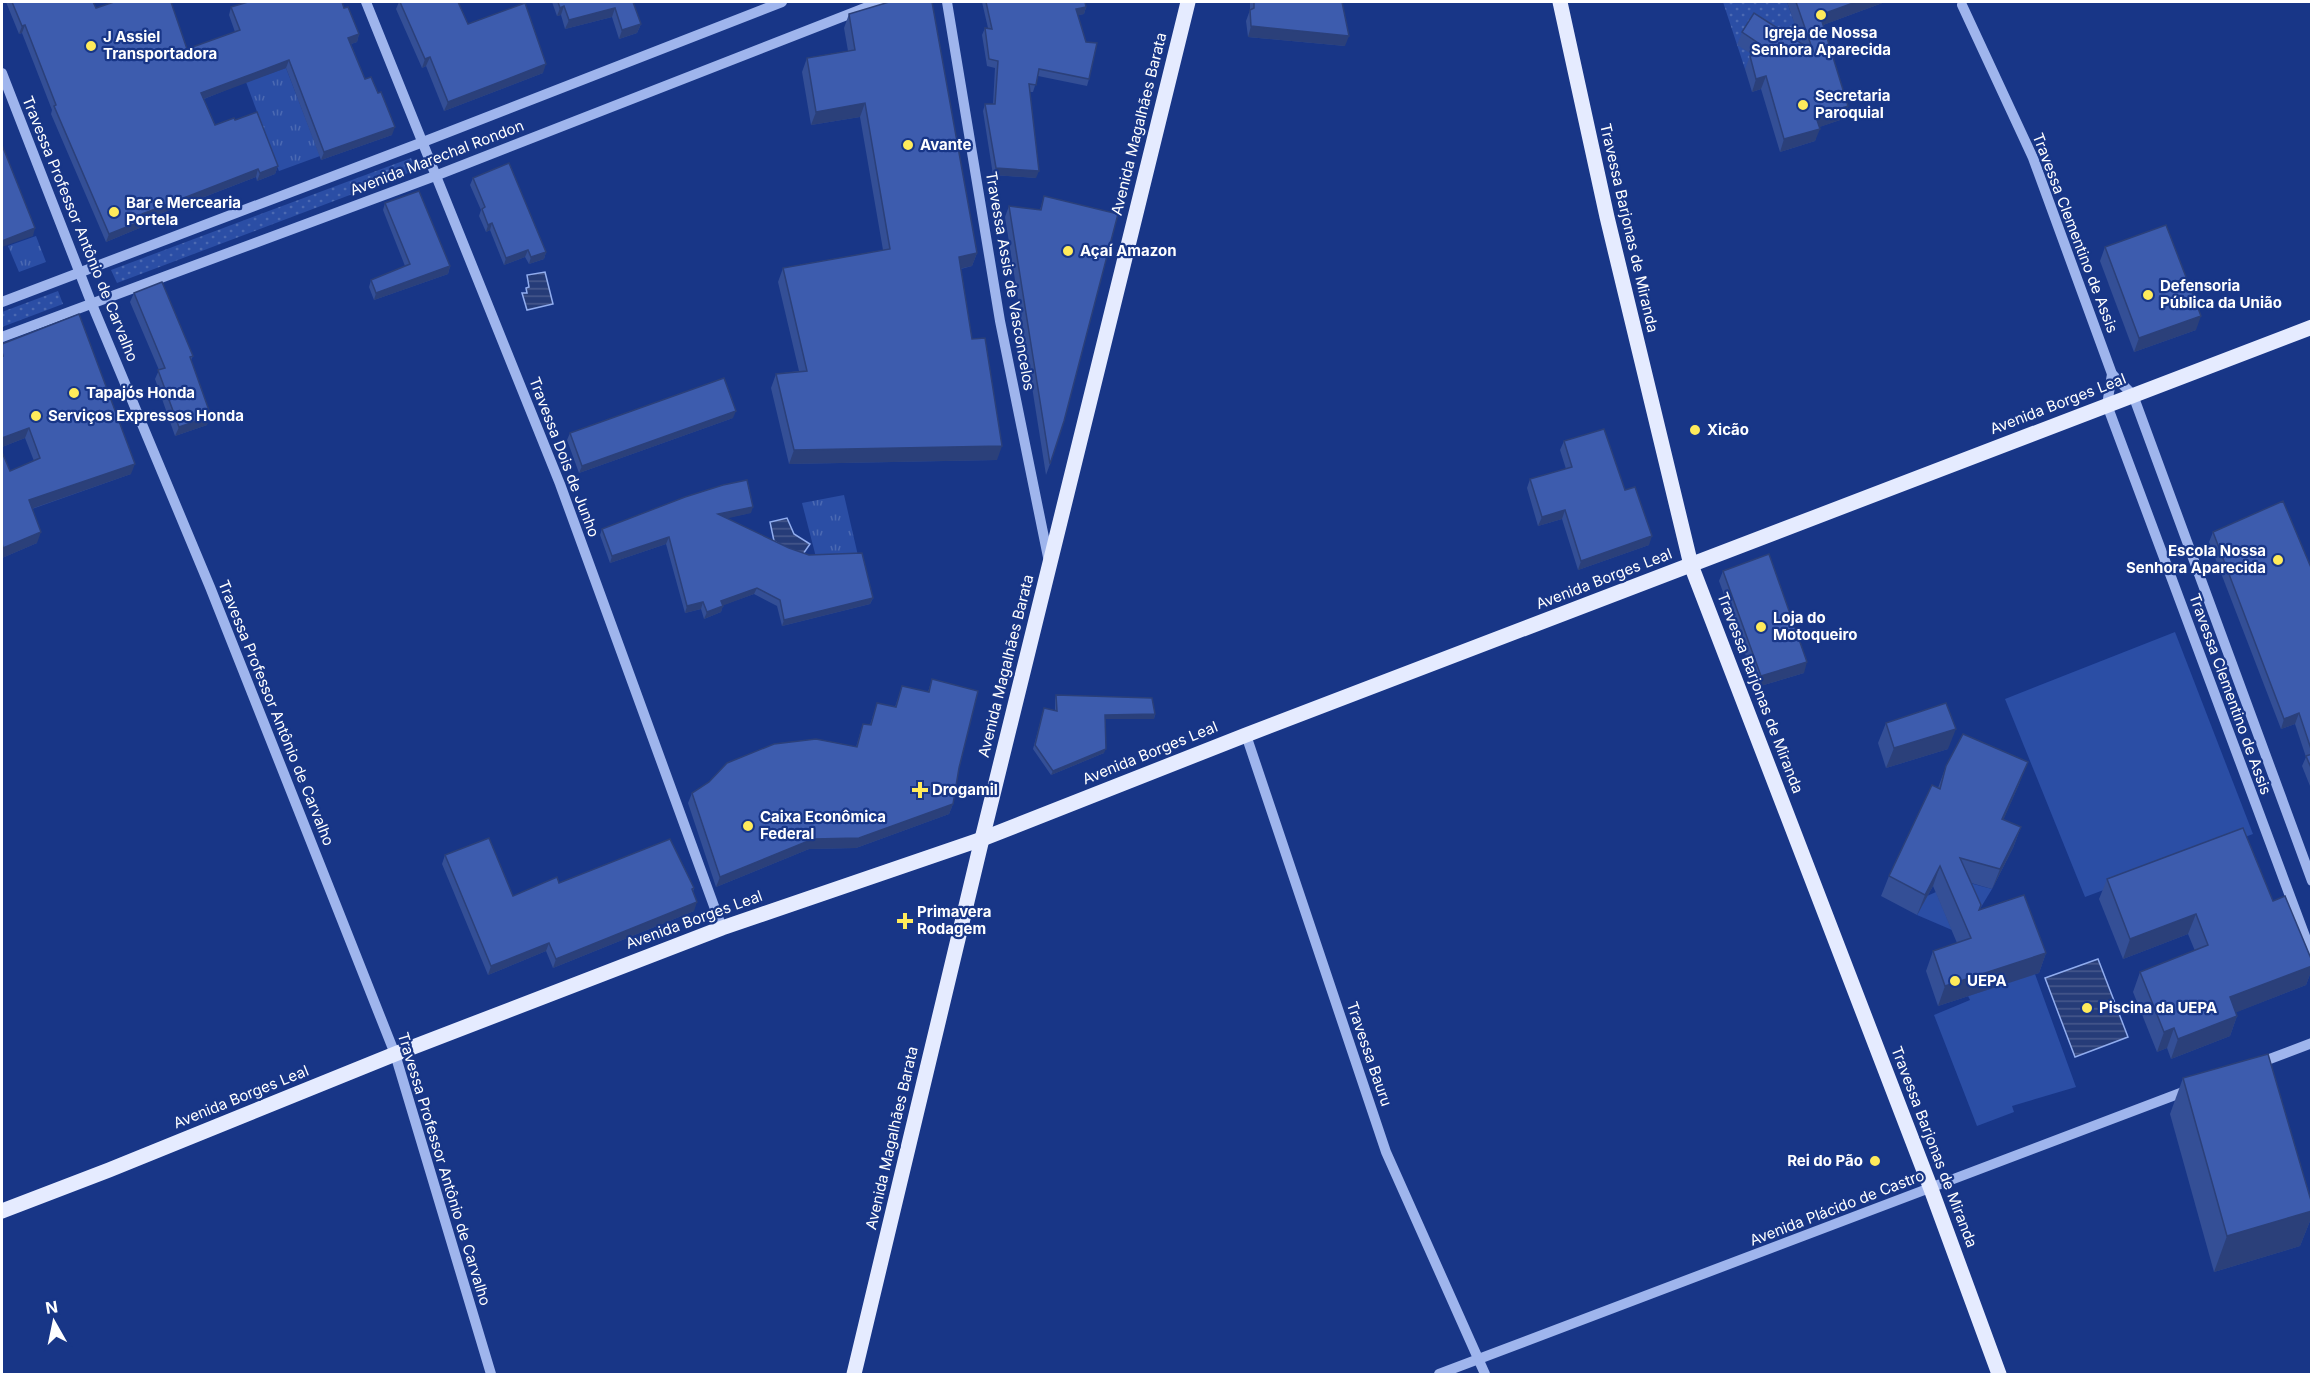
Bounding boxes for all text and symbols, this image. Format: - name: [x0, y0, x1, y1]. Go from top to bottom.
- marker: Igreja de Nossa Senhora Aparecida: [1814, 8, 1828, 22]
- place label: Igreja de Nossa Senhora Aparecida: [1751, 23, 1891, 59]
- place label: J Assiel Transportadora: [103, 27, 217, 63]
- street label: Avenida Magalhães Barata: [1107, 31, 1170, 217]
- marker: J Assiel Transportadora: [84, 39, 98, 53]
- place label: Secretaria Paroquial: [1815, 86, 1891, 122]
- street label: Travessa Professor Antônio de Carvalho: [18, 93, 143, 364]
- marker: Secretaria Paroquial: [1796, 98, 1810, 112]
- street label: Avenida Marechal Rondon: [347, 116, 526, 199]
- street label: Travessa Barjonas de Miranda: [1596, 121, 1663, 334]
- street label: Travessa Clementino de Assis: [2028, 130, 2122, 336]
- place label: Avante: [920, 135, 971, 154]
- marker: Avante: [901, 138, 915, 152]
- street label: Travessa Assis de Vasconcelos: [982, 170, 1039, 392]
- place label: Bar e Mercearia Portela: [126, 193, 241, 229]
- marker: Bar e Mercearia Portela: [107, 205, 121, 219]
- place label: Açaí Amazon: [1080, 241, 1177, 260]
- marker: Açaí Amazon: [1061, 244, 1075, 258]
- place label: Defensoria Pública da União: [2160, 276, 2282, 312]
- marker: Defensoria Pública da União: [2141, 288, 2155, 302]
- street label: Avenida Borges Leal: [1987, 369, 2129, 438]
- street label: Travessa Dois de Junho: [525, 374, 604, 540]
- place label: Tapajós Honda: [86, 383, 195, 402]
- marker: Tapajós Honda: [67, 386, 81, 400]
- place label: Serviços Expressos Honda: [48, 406, 244, 425]
- marker: Serviços Expressos Honda: [29, 409, 43, 423]
- place label: Xicão: [1707, 420, 1749, 439]
- marker: Xicão: [1688, 423, 1702, 437]
- place label: Escola Nossa Senhora Aparecida: [2126, 541, 2266, 577]
- street label: Avenida Borges Leal: [1533, 544, 1675, 613]
- marker: Escola Nossa Senhora Aparecida: [2271, 553, 2285, 567]
- street label: Avenida Magalhães Barata: [974, 573, 1037, 759]
- street label: Travessa Professor Antônio de Carvalho: [214, 577, 339, 848]
- street label: Travessa Barjonas de Miranda: [1713, 589, 1808, 796]
- street label: Travessa Clementino de Assis: [2185, 591, 2276, 797]
- place label: Loja do Motoqueiro: [1773, 608, 1857, 644]
- marker: Loja do Motoqueiro: [1754, 620, 1768, 634]
- street label: Avenida Borges Leal: [1079, 717, 1220, 788]
- place label: Drogamil: [932, 780, 998, 799]
- marker: Drogamil: [913, 783, 927, 797]
- place label: Caixa Econômica Federal: [760, 807, 886, 843]
- marker: Caixa Econômica Federal: [741, 819, 755, 833]
- street label: Avenida Borges Leal: [623, 886, 765, 953]
- place label: Primavera Rodagem: [917, 902, 991, 938]
- marker: Primavera Rodagem: [898, 914, 912, 928]
- place label: UEPA: [1967, 971, 2007, 990]
- marker: UEPA: [1948, 974, 1962, 988]
- place label: Piscina da UEPA: [2099, 998, 2217, 1017]
- street label: Travessa Bauru: [1343, 999, 1396, 1109]
- marker: Piscina da UEPA: [2080, 1001, 2094, 1015]
- street label: Travessa Professor Antônio de Carvalho: [394, 1030, 495, 1308]
- street label: Travessa Barjonas de Miranda: [1887, 1043, 1982, 1250]
- street label: Avenida Magalhães Barata: [861, 1044, 922, 1231]
- street label: Avenida Borges Leal: [170, 1061, 311, 1132]
- place label: Rei do Pão: [1787, 1151, 1863, 1170]
- marker: Rei do Pão: [1868, 1154, 1882, 1168]
- street label: Avenida Plácido de Castro: [1747, 1165, 1927, 1250]
- north arrow: [24, 1292, 84, 1352]
- text: N: [44, 1296, 59, 1318]

